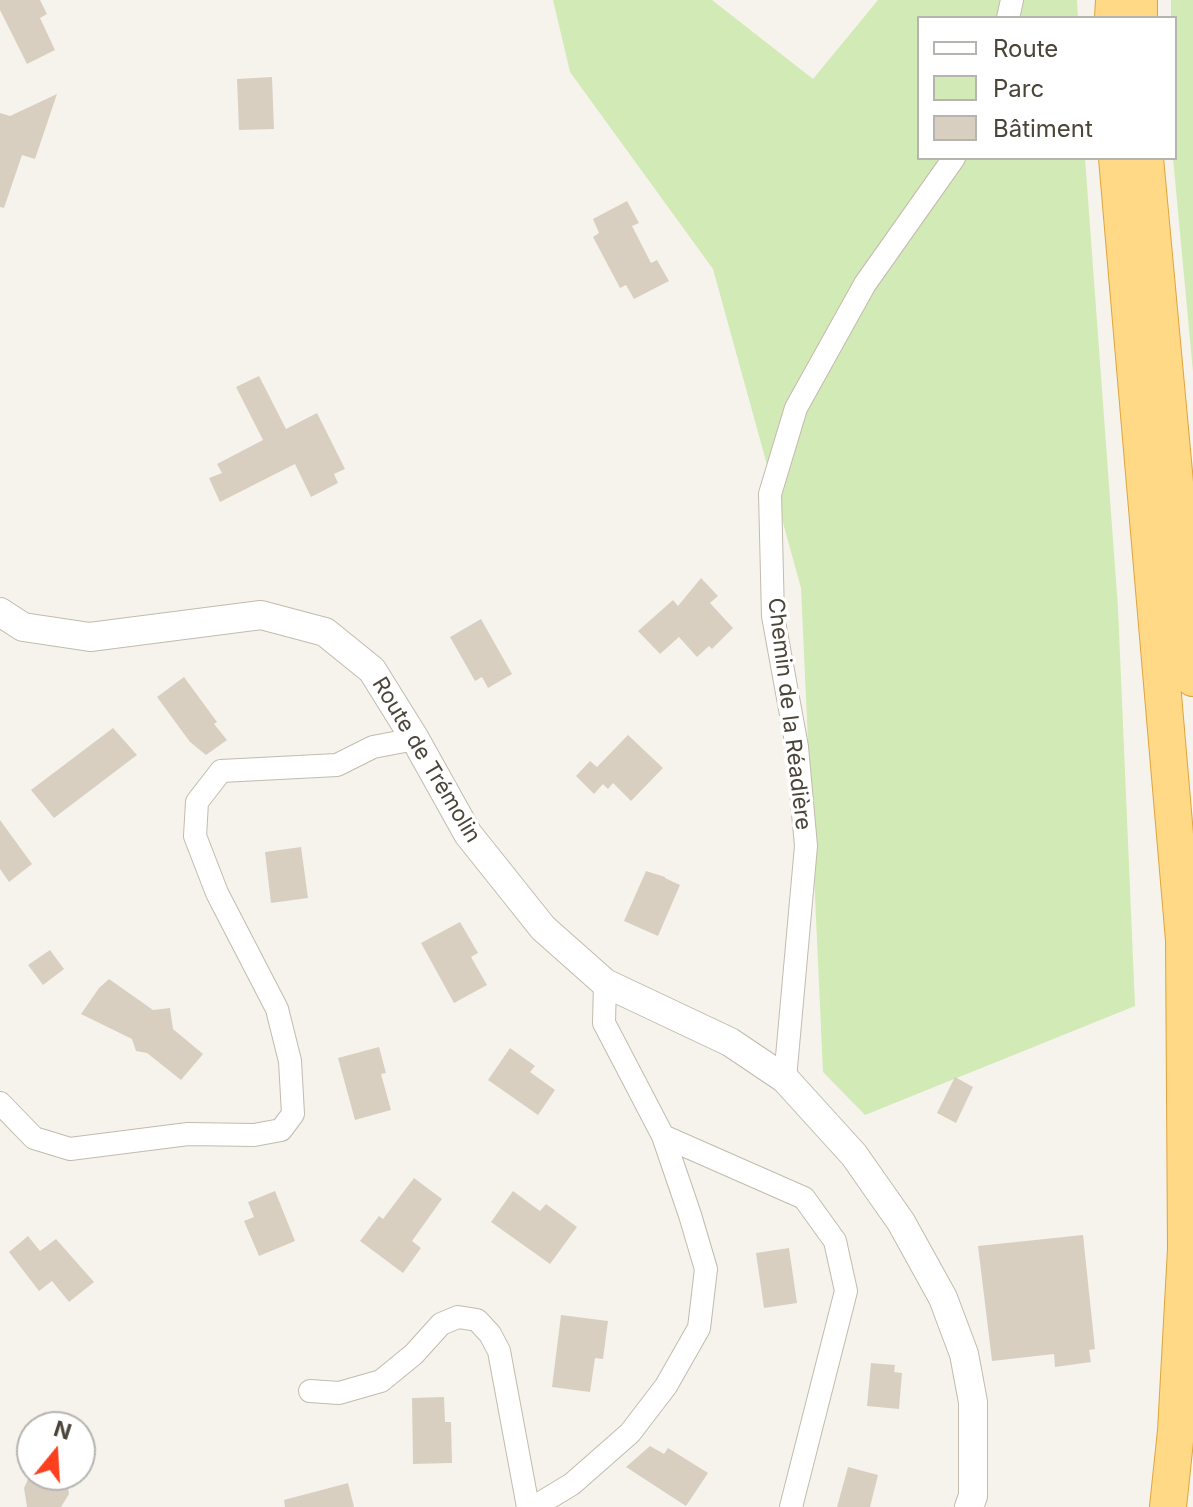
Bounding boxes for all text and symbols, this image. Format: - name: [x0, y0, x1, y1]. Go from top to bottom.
- legend: [917, 16, 1177, 160]
- text: Route: [993, 34, 1058, 63]
- text: Parc: [993, 74, 1044, 103]
- text: Bâtiment: [993, 114, 1093, 143]
- street label: Chemin de la Réadière: [762, 596, 816, 832]
- street label: Route de Trémolin: [366, 672, 486, 848]
- north arrow: [16, 1411, 96, 1491]
- text: N: [51, 1415, 75, 1445]

